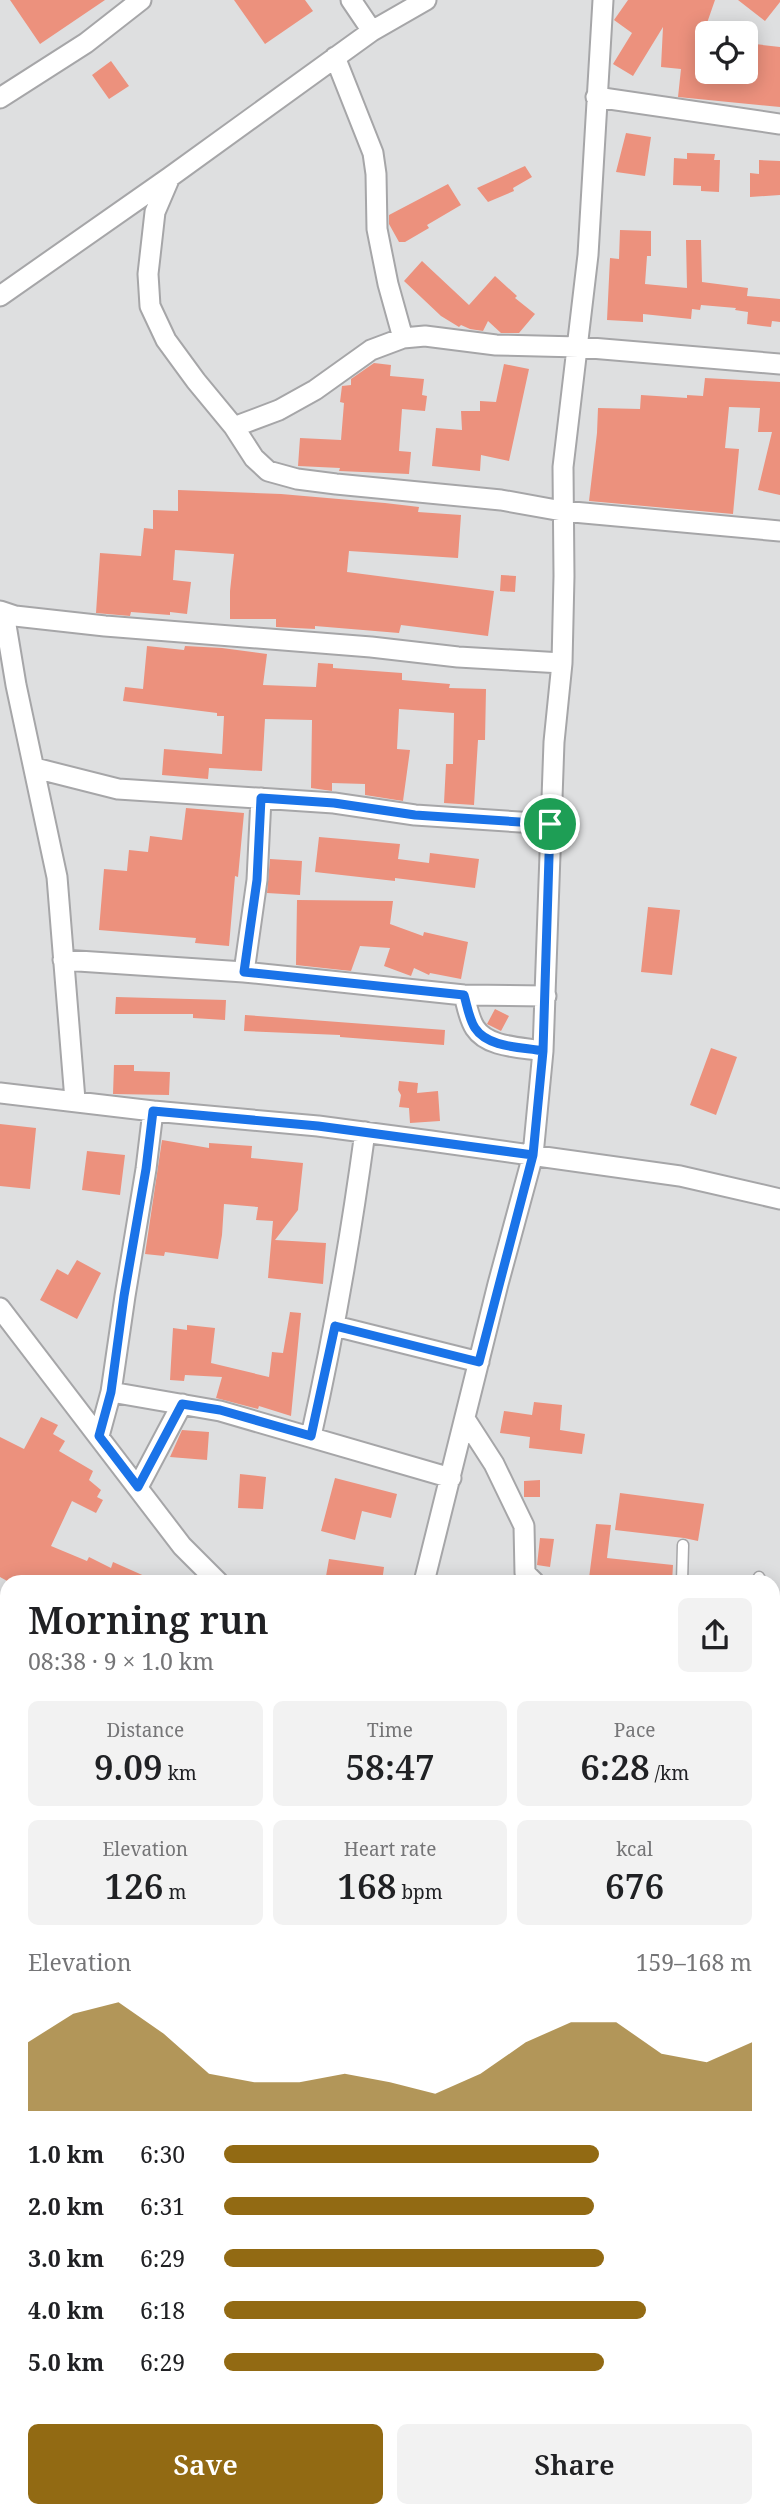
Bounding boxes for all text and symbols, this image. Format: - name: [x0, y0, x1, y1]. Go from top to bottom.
- map controls: [695, 21, 758, 84]
- button: locate: [695, 21, 758, 84]
- pin: [520, 794, 580, 854]
- icon: arrive: [531, 805, 569, 843]
- text: Morning run: [28, 1593, 269, 1645]
- button: share: [678, 1598, 752, 1672]
- text: 08:38 · 9 × 1.0 km: [28, 1645, 214, 1677]
- text: Distance: [107, 1717, 184, 1743]
- text: Time: [367, 1717, 413, 1743]
- text: Pace: [614, 1717, 656, 1743]
- text: 9.09: [94, 1743, 163, 1790]
- text: 58:47: [345, 1743, 435, 1790]
- text: 6:28: [580, 1743, 650, 1790]
- text: km: [163, 1760, 197, 1786]
- text: /km: [650, 1760, 689, 1786]
- text: Elevation: [103, 1836, 188, 1862]
- text: Heart rate: [344, 1836, 436, 1862]
- text: kcal: [616, 1836, 653, 1862]
- text: 126: [104, 1862, 163, 1909]
- text: 168: [337, 1862, 396, 1909]
- text: 676: [605, 1862, 664, 1909]
- text: m: [163, 1879, 186, 1905]
- text: bpm: [396, 1879, 443, 1905]
- text: Elevation: [28, 1946, 132, 1978]
- text: 159–168 m: [636, 1946, 752, 1978]
- text: 1.0 km: [28, 2138, 104, 2170]
- text: 6:30: [140, 2138, 185, 2170]
- text: 2.0 km: [28, 2190, 104, 2222]
- text: 6:31: [140, 2190, 185, 2222]
- text: 3.0 km: [28, 2242, 104, 2274]
- text: 6:29: [140, 2242, 185, 2274]
- text: 4.0 km: [28, 2294, 104, 2326]
- text: 6:18: [140, 2294, 185, 2326]
- text: 5.0 km: [28, 2346, 104, 2378]
- text: 6:29: [140, 2346, 185, 2378]
- button: Save: [28, 2424, 383, 2504]
- button: Share: [397, 2424, 752, 2504]

